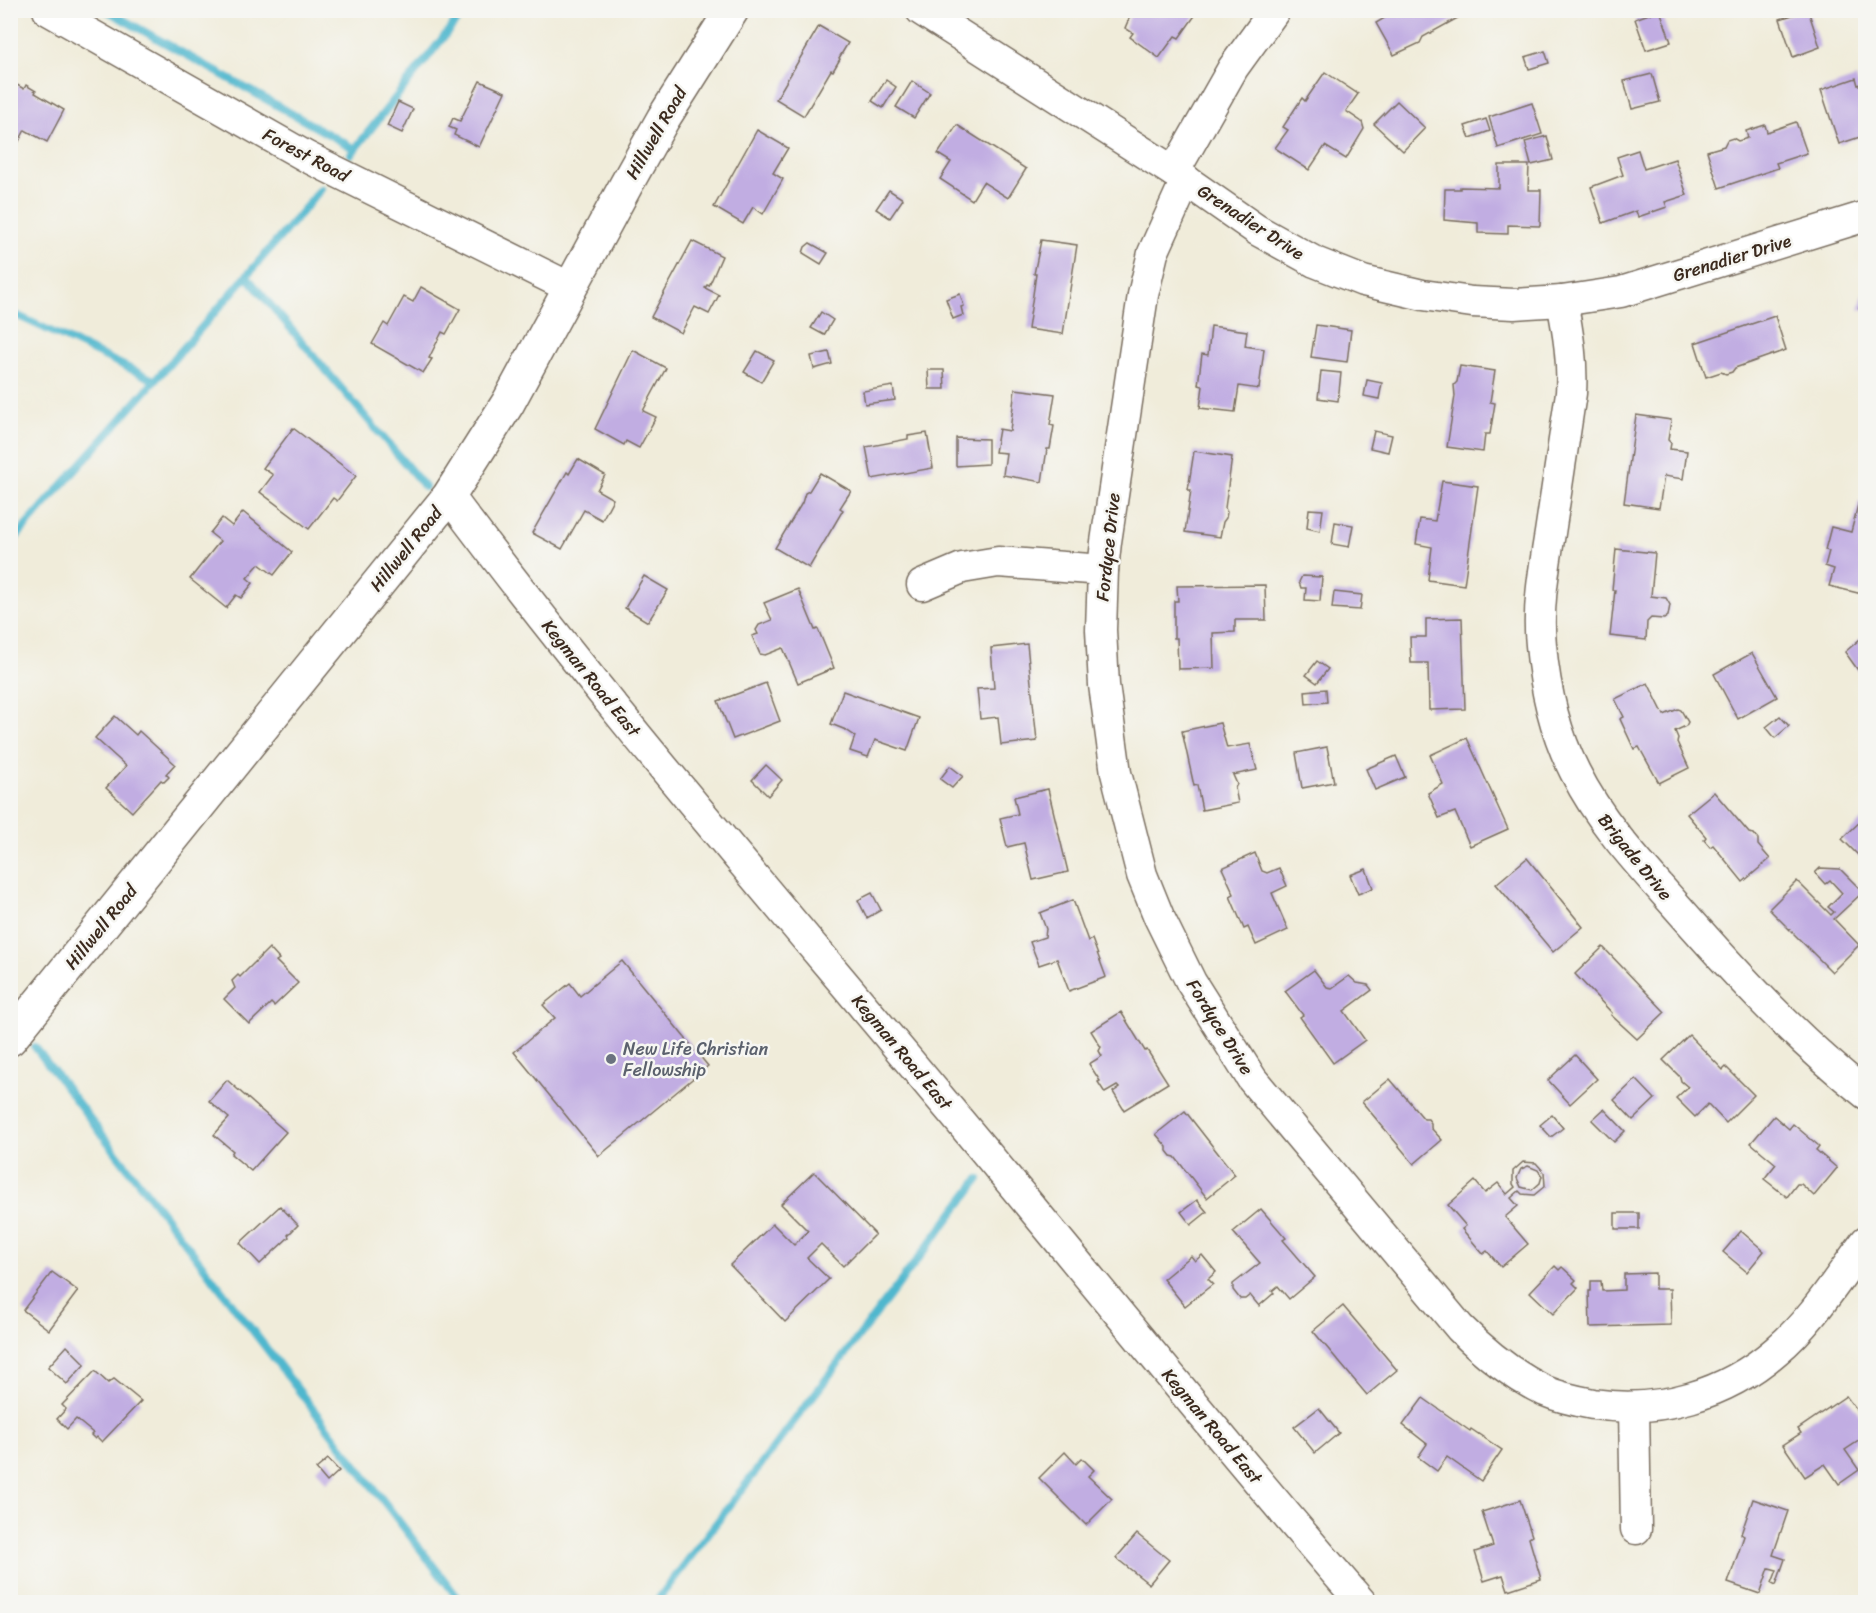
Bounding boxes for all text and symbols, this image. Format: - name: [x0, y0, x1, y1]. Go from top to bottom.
- street label: Hillwell Road: [616, 79, 696, 186]
- street label: Forest Road: [257, 119, 356, 192]
- street label: Grenadier Drive: [1191, 175, 1311, 269]
- street label: Grenadier Drive: [1669, 225, 1796, 291]
- street label: Fordyce Drive: [1086, 491, 1130, 603]
- street label: Hillwell Road: [361, 498, 452, 599]
- street label: Kegman Road East: [533, 612, 649, 745]
- street label: Brigade Drive: [1589, 806, 1681, 908]
- street label: Hillwell Road: [56, 876, 147, 977]
- street label: Fordyce Drive: [1178, 972, 1262, 1082]
- street label: Kegman Road East: [843, 986, 961, 1118]
- place label: New Life Christian Fellowship: [623, 1033, 768, 1086]
- marker: New Life Christian Fellowship: [604, 1052, 618, 1066]
- street label: Kegman Road East: [1153, 1360, 1271, 1492]

